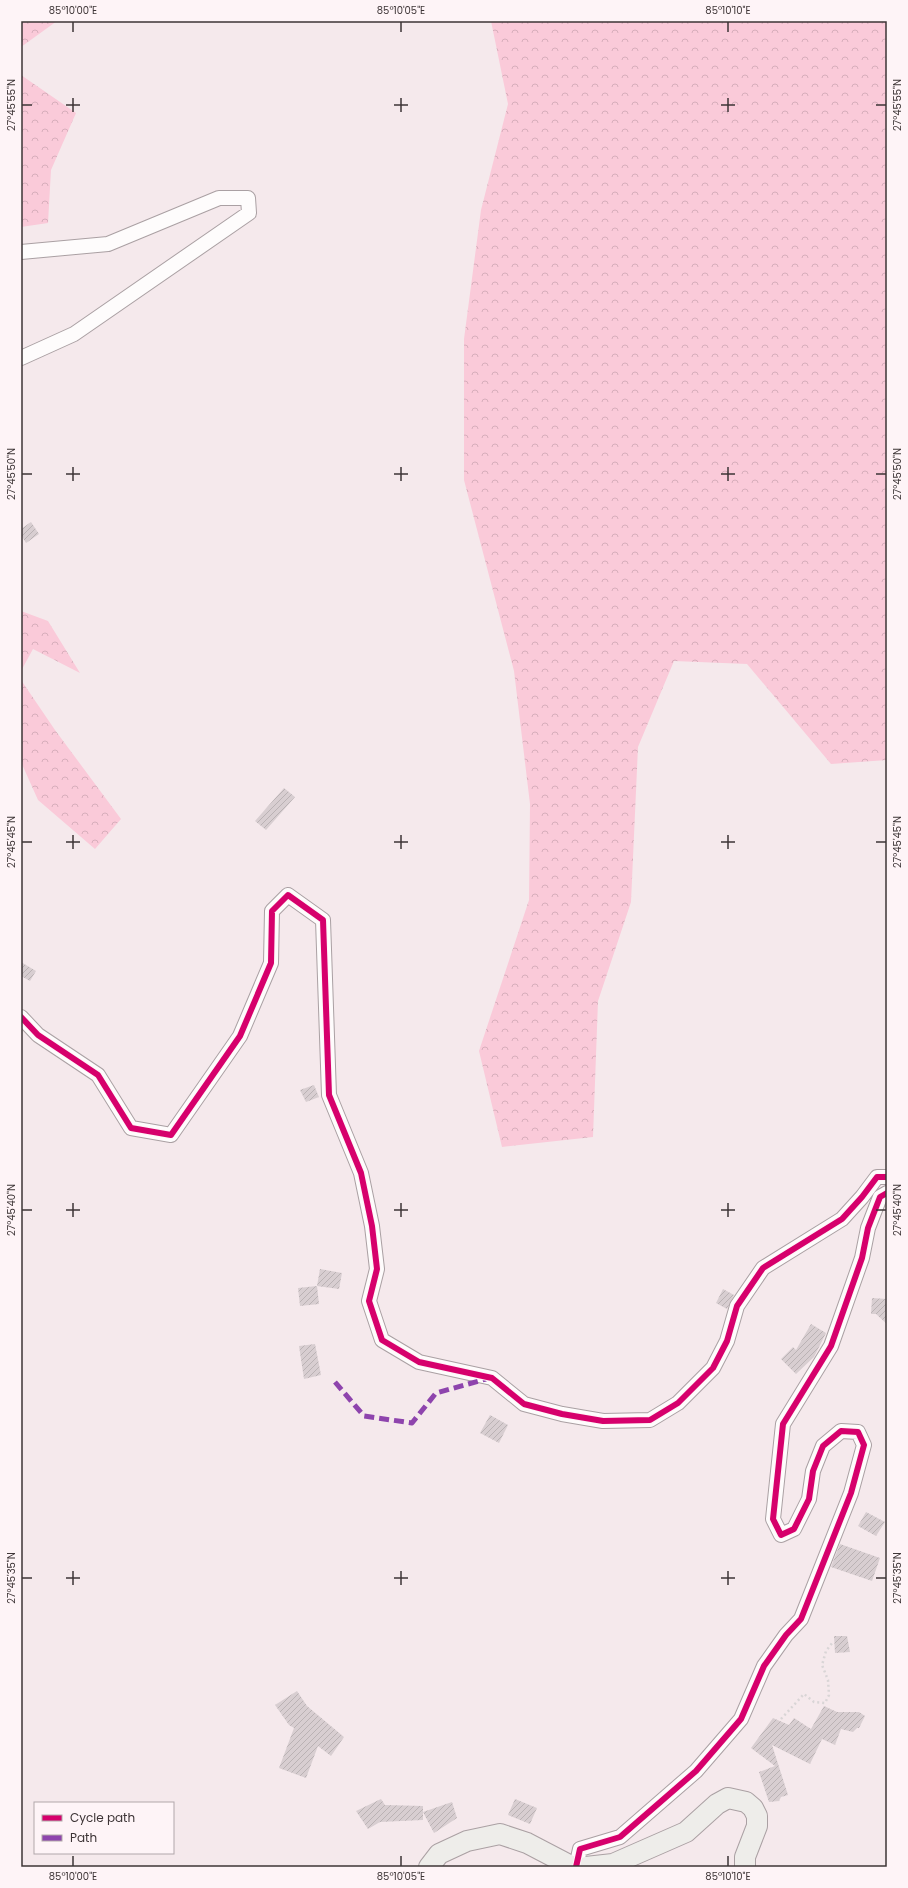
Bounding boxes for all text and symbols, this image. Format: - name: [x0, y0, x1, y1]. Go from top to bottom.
- text: 85°10'00"E: [49, 3, 97, 18]
- text: 85°10'05"E: [377, 3, 425, 18]
- text: 85°10'10"E: [705, 3, 751, 18]
- text: 27°45'55"N: [4, 79, 19, 131]
- text: 27°45'55"N: [890, 79, 905, 131]
- text: 27°45'50"N: [4, 448, 19, 500]
- text: 27°45'50"N: [890, 448, 905, 500]
- text: 27°45'45"N: [4, 816, 19, 868]
- text: 27°45'45"N: [890, 816, 905, 868]
- text: 27°45'40"N: [4, 1184, 19, 1236]
- text: 27°45'40"N: [890, 1184, 905, 1236]
- text: 27°45'35"N: [4, 1552, 19, 1604]
- text: 27°45'35"N: [890, 1552, 905, 1604]
- legend: [34, 1802, 174, 1854]
- text: Cycle path: [70, 1809, 135, 1826]
- text: Path: [70, 1829, 97, 1846]
- text: 85°10'00"E: [49, 1869, 97, 1884]
- text: 85°10'05"E: [377, 1869, 425, 1884]
- text: 85°10'10"E: [705, 1869, 751, 1884]

